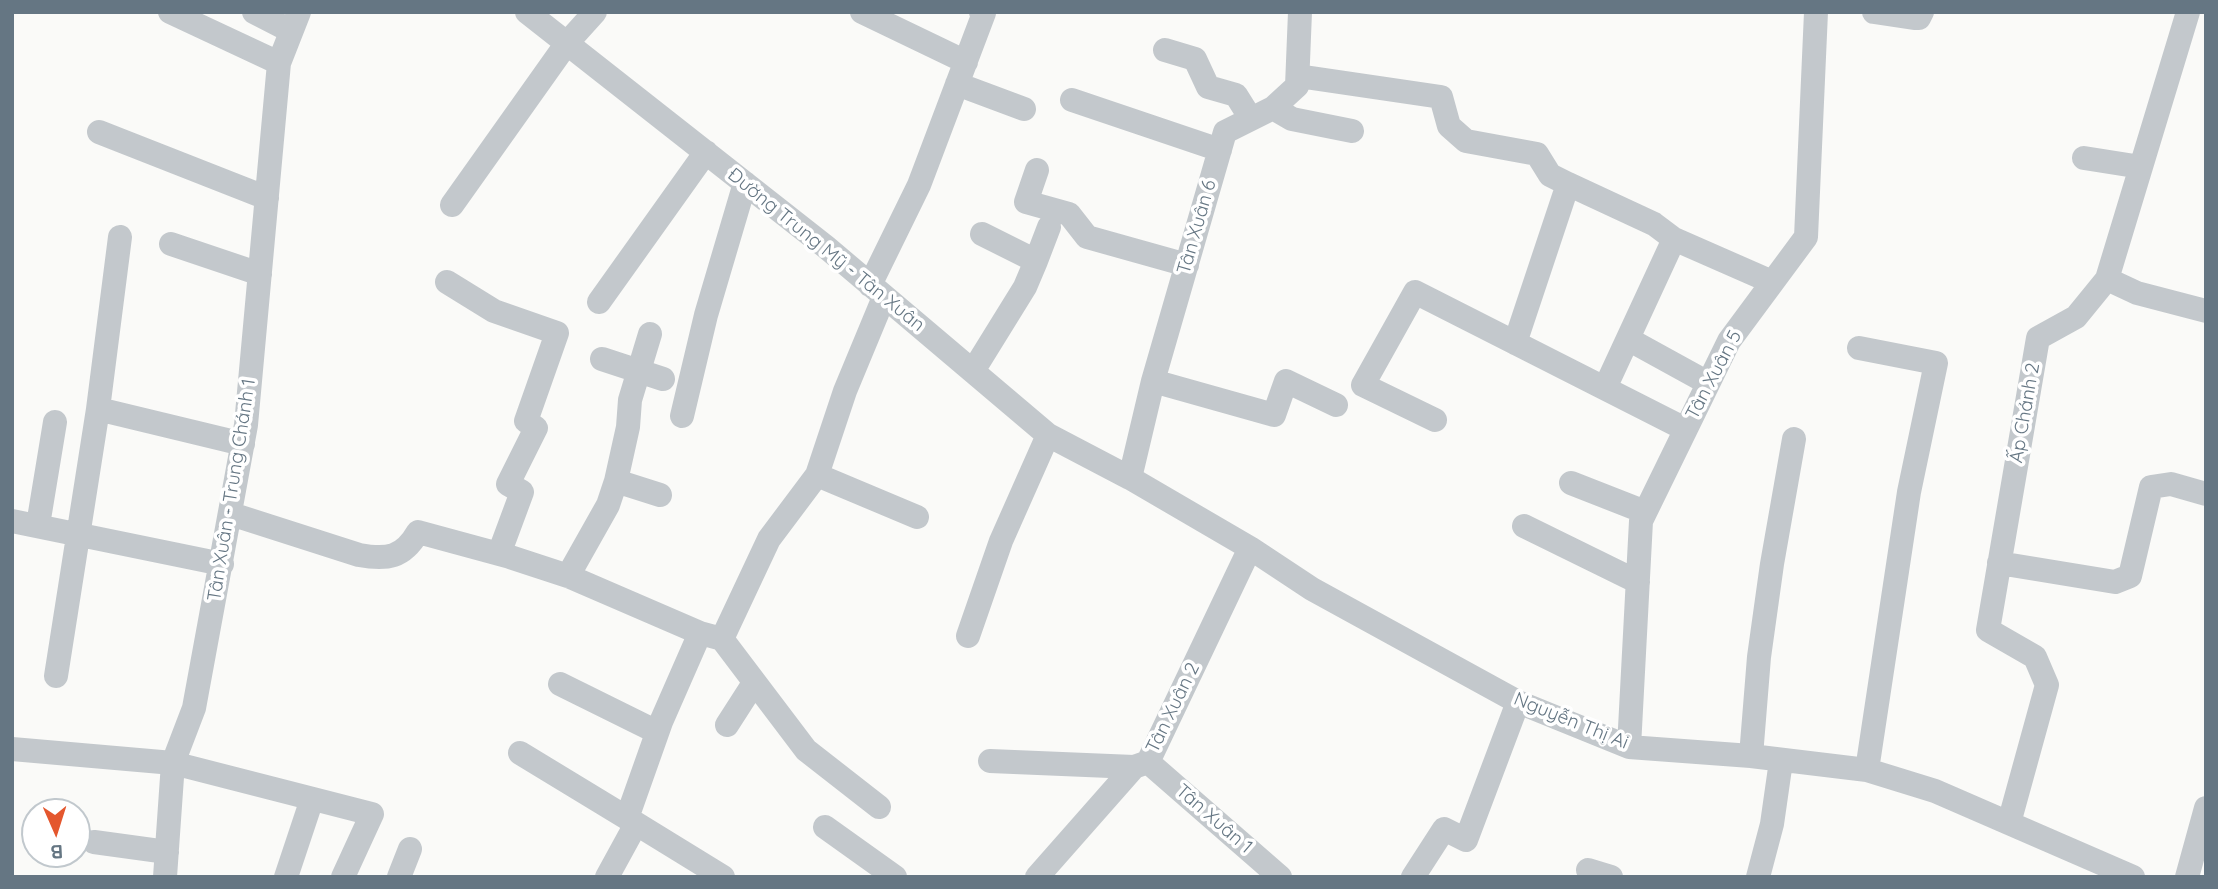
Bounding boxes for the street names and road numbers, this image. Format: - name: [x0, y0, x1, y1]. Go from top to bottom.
- street label: Đường Trung Mỹ - Tân Xuân: [723, 164, 929, 336]
- street label: Tân Xuân 6: [1173, 177, 1221, 277]
- street label: Tân Xuân 5: [1681, 327, 1747, 423]
- street label: Ấp Chánh 2: [2005, 361, 2045, 465]
- street label: Tân Xuân - Trung Chánh 1: [203, 377, 261, 603]
- street label: Tân Xuân 2: [1141, 659, 1205, 757]
- street label: Nguyễn Thị Ai: [1510, 688, 1632, 754]
- street label: Tân Xuân 1: [1171, 780, 1257, 858]

